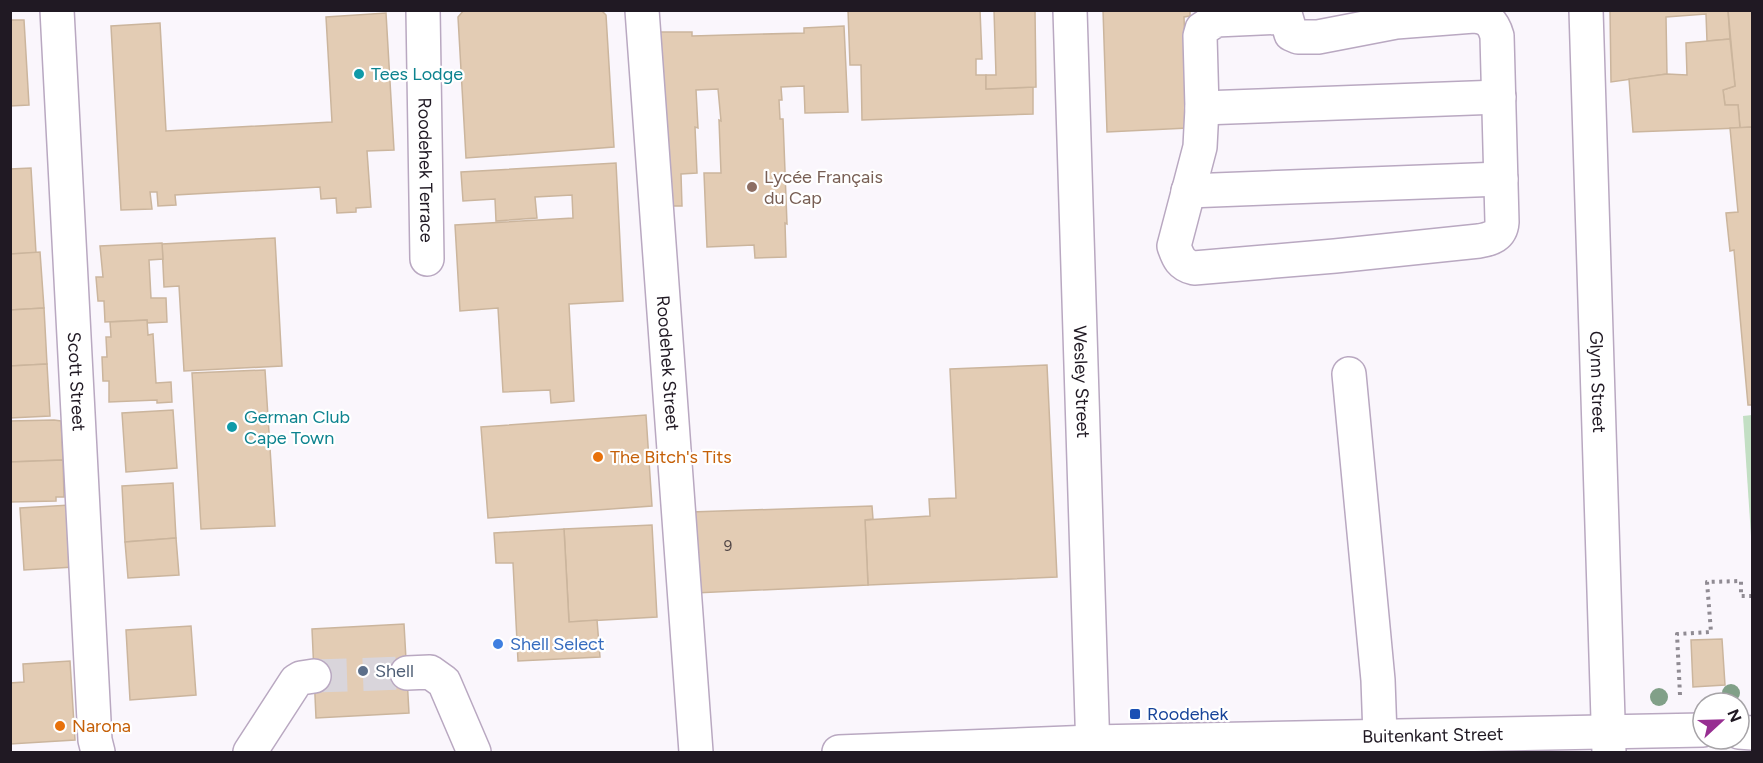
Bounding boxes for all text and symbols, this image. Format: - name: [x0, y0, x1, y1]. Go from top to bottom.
- place label: Tees Lodge: [371, 63, 463, 85]
- marker: Tees Lodge: [352, 67, 366, 81]
- street label: Roodehek Terrace: [413, 97, 438, 243]
- place label: Lycée Français du Cap: [764, 166, 883, 209]
- marker: Lycée Français du Cap: [745, 180, 759, 194]
- street label: Roodehek Street: [652, 294, 684, 432]
- street label: Wesley Street: [1069, 325, 1094, 439]
- street label: Glynn Street: [1585, 330, 1610, 433]
- street label: Scott Street: [63, 331, 90, 432]
- place label: German Club Cape Town: [244, 406, 350, 449]
- marker: German Club Cape Town: [225, 420, 239, 434]
- place label: The Bitch's Tits: [610, 446, 732, 468]
- marker: The Bitch's Tits: [591, 450, 605, 464]
- house number: 9: [724, 537, 732, 555]
- place label: Shell Select: [510, 633, 605, 655]
- marker: Shell Select: [491, 637, 505, 651]
- place label: Shell: [375, 660, 414, 682]
- marker: Shell: [356, 664, 370, 678]
- north arrow: [1691, 691, 1751, 751]
- place label: Roodehek: [1147, 703, 1228, 725]
- text: N: [1723, 706, 1746, 725]
- marker: Roodehek: [1128, 707, 1142, 721]
- place label: Narona: [72, 715, 131, 737]
- marker: Narona: [53, 719, 67, 733]
- street label: Buitenkant Street: [1362, 723, 1504, 748]

